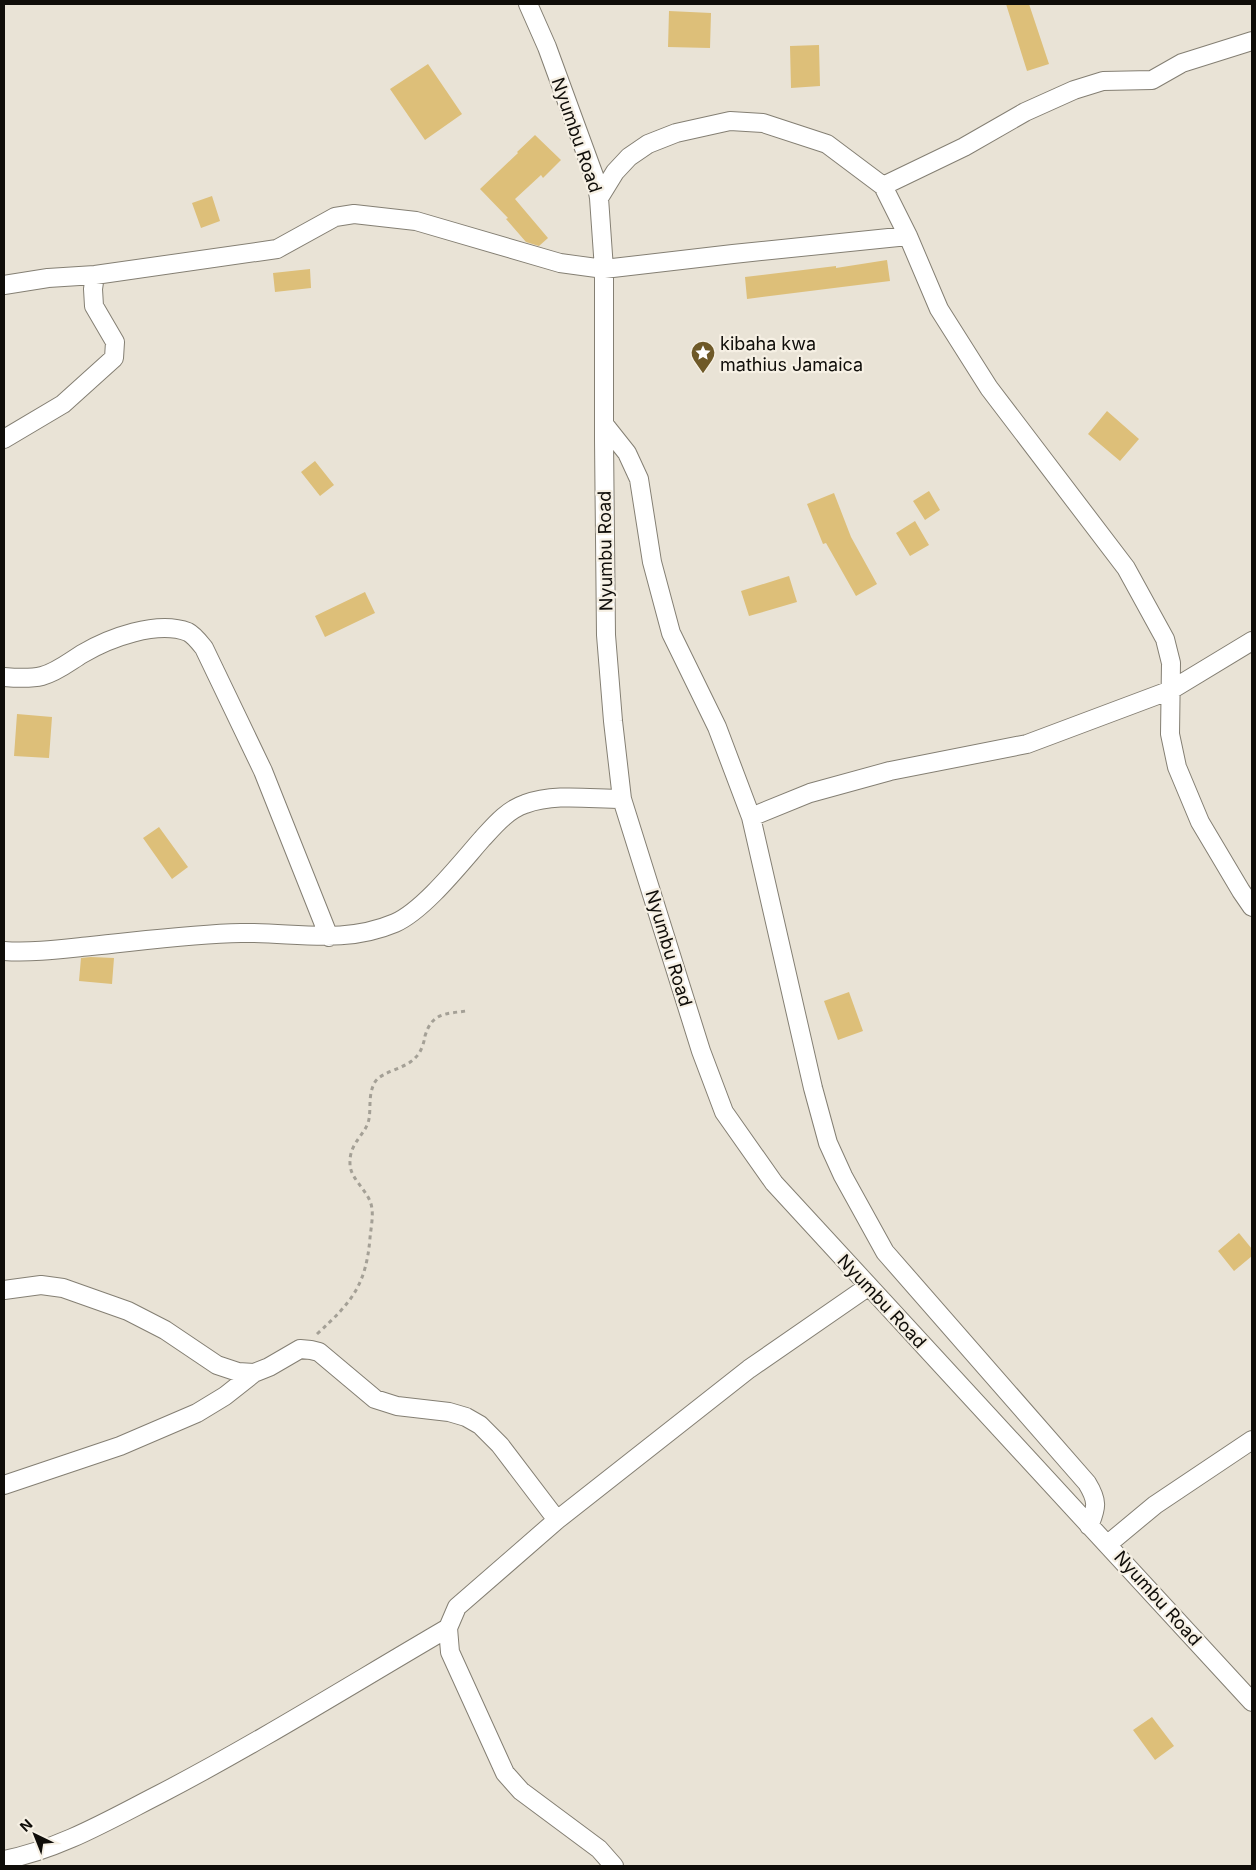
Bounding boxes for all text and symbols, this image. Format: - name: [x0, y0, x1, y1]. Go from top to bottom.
- street label: Nyumbu Road: [547, 75, 607, 195]
- place label: kibaha kwa mathius Jamaica: [720, 333, 863, 375]
- place icon: kibaha kwa mathius Jamaica: [690, 340, 716, 374]
- street label: Nyumbu Road: [593, 491, 617, 611]
- street label: Nyumbu Road: [641, 887, 697, 1009]
- street label: Nyumbu Road: [833, 1250, 931, 1352]
- street label: Nyumbu Road: [1110, 1546, 1206, 1650]
- north arrow: [10, 1810, 60, 1860]
- text: N: [16, 1815, 35, 1835]

